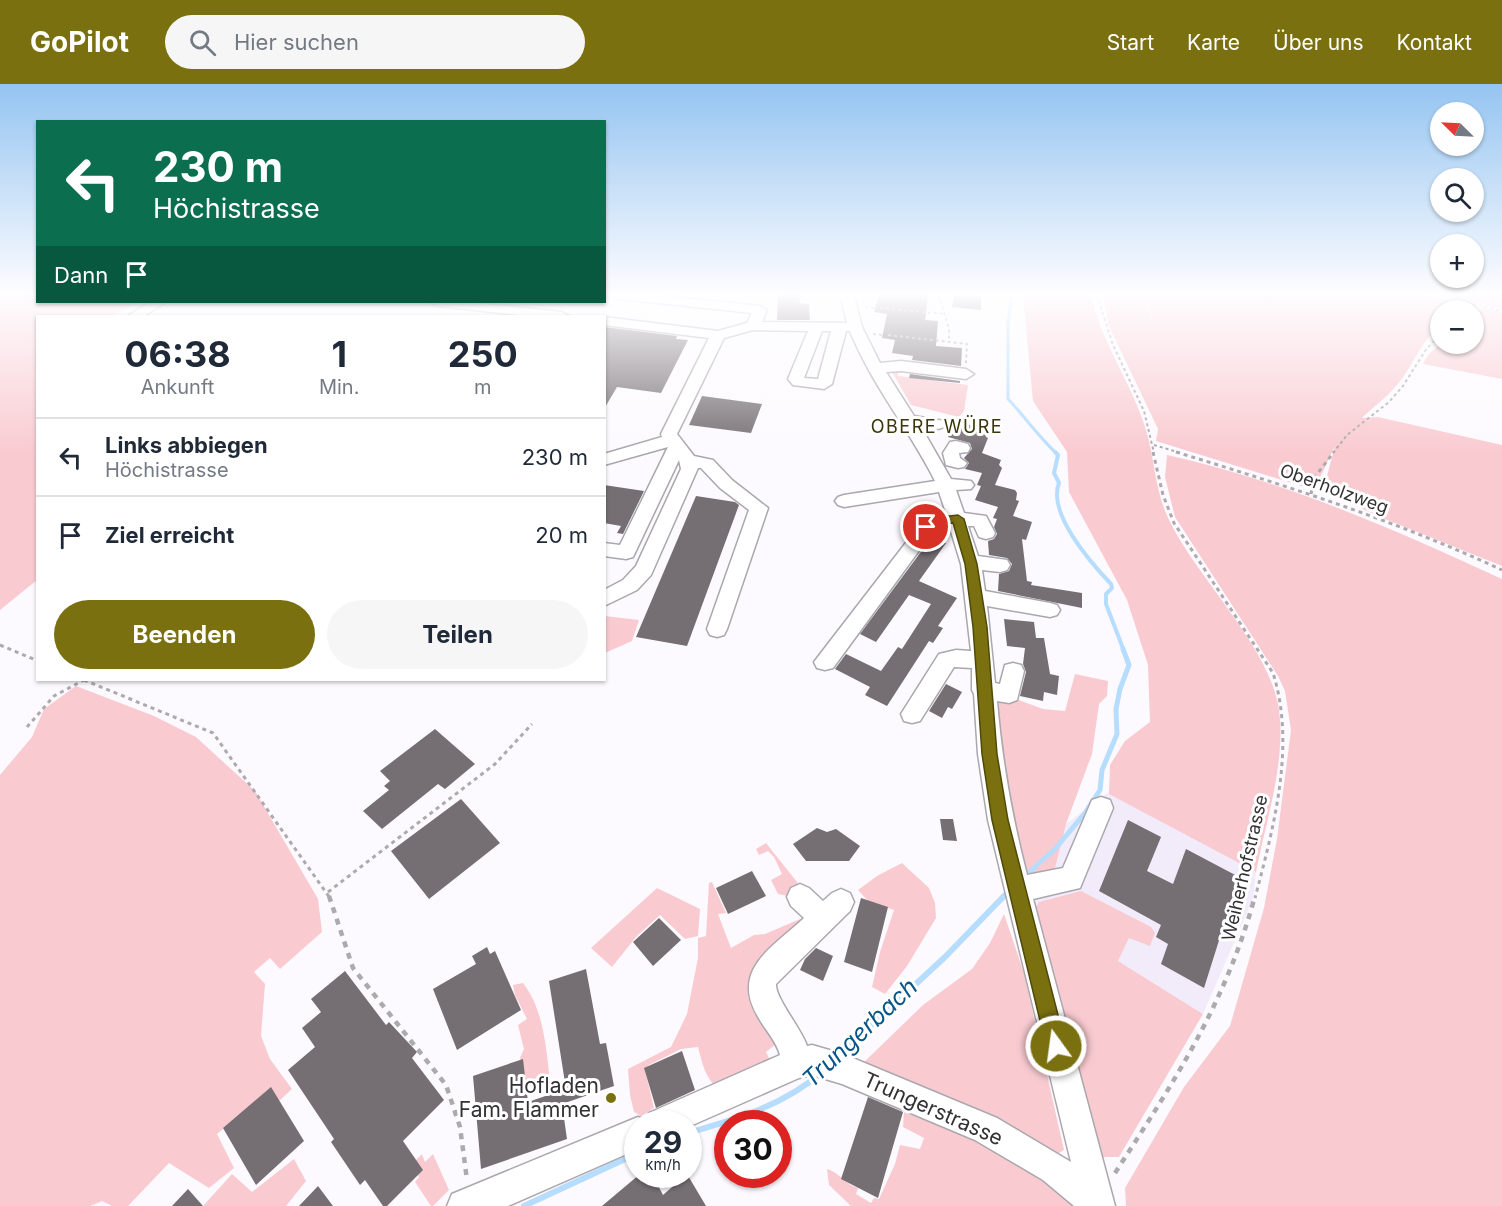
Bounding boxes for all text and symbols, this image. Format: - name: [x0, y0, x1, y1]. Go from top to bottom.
- search box: [165, 15, 585, 69]
- text: GoPilot: [30, 25, 129, 59]
- icon: search: [186, 26, 219, 59]
- text: Hier suchen: [234, 29, 359, 55]
- text: Start: [1107, 30, 1154, 55]
- text: Karte: [1187, 30, 1240, 55]
- text: Über uns: [1273, 30, 1364, 55]
- text: Kontakt: [1397, 30, 1472, 55]
- north arrow: [1430, 102, 1484, 156]
- map controls: [1430, 102, 1484, 354]
- text: 230 m: [153, 141, 283, 192]
- icon: left: [54, 144, 132, 222]
- button: search: [1430, 168, 1484, 222]
- text: Höchistrasse: [153, 192, 320, 225]
- button: +: [1430, 234, 1484, 288]
- icon: arrive: [120, 258, 153, 291]
- text: Dann: [54, 262, 108, 288]
- button: −: [1430, 300, 1484, 354]
- text: 06:38: [124, 332, 231, 376]
- text: 1: [331, 332, 347, 376]
- text: 250: [448, 332, 518, 376]
- text: Ankunft: [141, 375, 214, 399]
- text: Min.: [319, 375, 359, 399]
- text: m: [474, 375, 491, 399]
- district label: OBERE WÜRE: [871, 415, 1003, 437]
- text: Links abbiegen: [105, 432, 268, 458]
- icon: left: [54, 441, 87, 474]
- text: 230 m: [522, 444, 588, 470]
- text: Höchistrasse: [105, 458, 229, 482]
- street label: Oberholzweg: [1277, 459, 1391, 518]
- pin: [900, 501, 951, 552]
- icon: arrive: [909, 510, 942, 543]
- icon: arrive: [54, 519, 87, 552]
- text: Ziel erreicht: [105, 522, 234, 548]
- text: 20 m: [535, 522, 588, 548]
- button: Beenden: [54, 600, 315, 669]
- button: Teilen: [327, 600, 588, 669]
- street label: Weiherhofstrasse: [1217, 793, 1272, 943]
- water label: Trungerbach: [796, 972, 923, 1093]
- position arrow: [1024, 1014, 1088, 1078]
- street label: Trungerstrasse: [860, 1067, 1007, 1151]
- place label: Hofladen Fam. Flammer: [459, 1073, 599, 1122]
- marker: Hofladen Fam. Flammer: [604, 1091, 618, 1105]
- speed limit sign: 30: [714, 1110, 792, 1188]
- text: 29: [644, 1124, 682, 1160]
- text: km/h: [645, 1155, 681, 1174]

